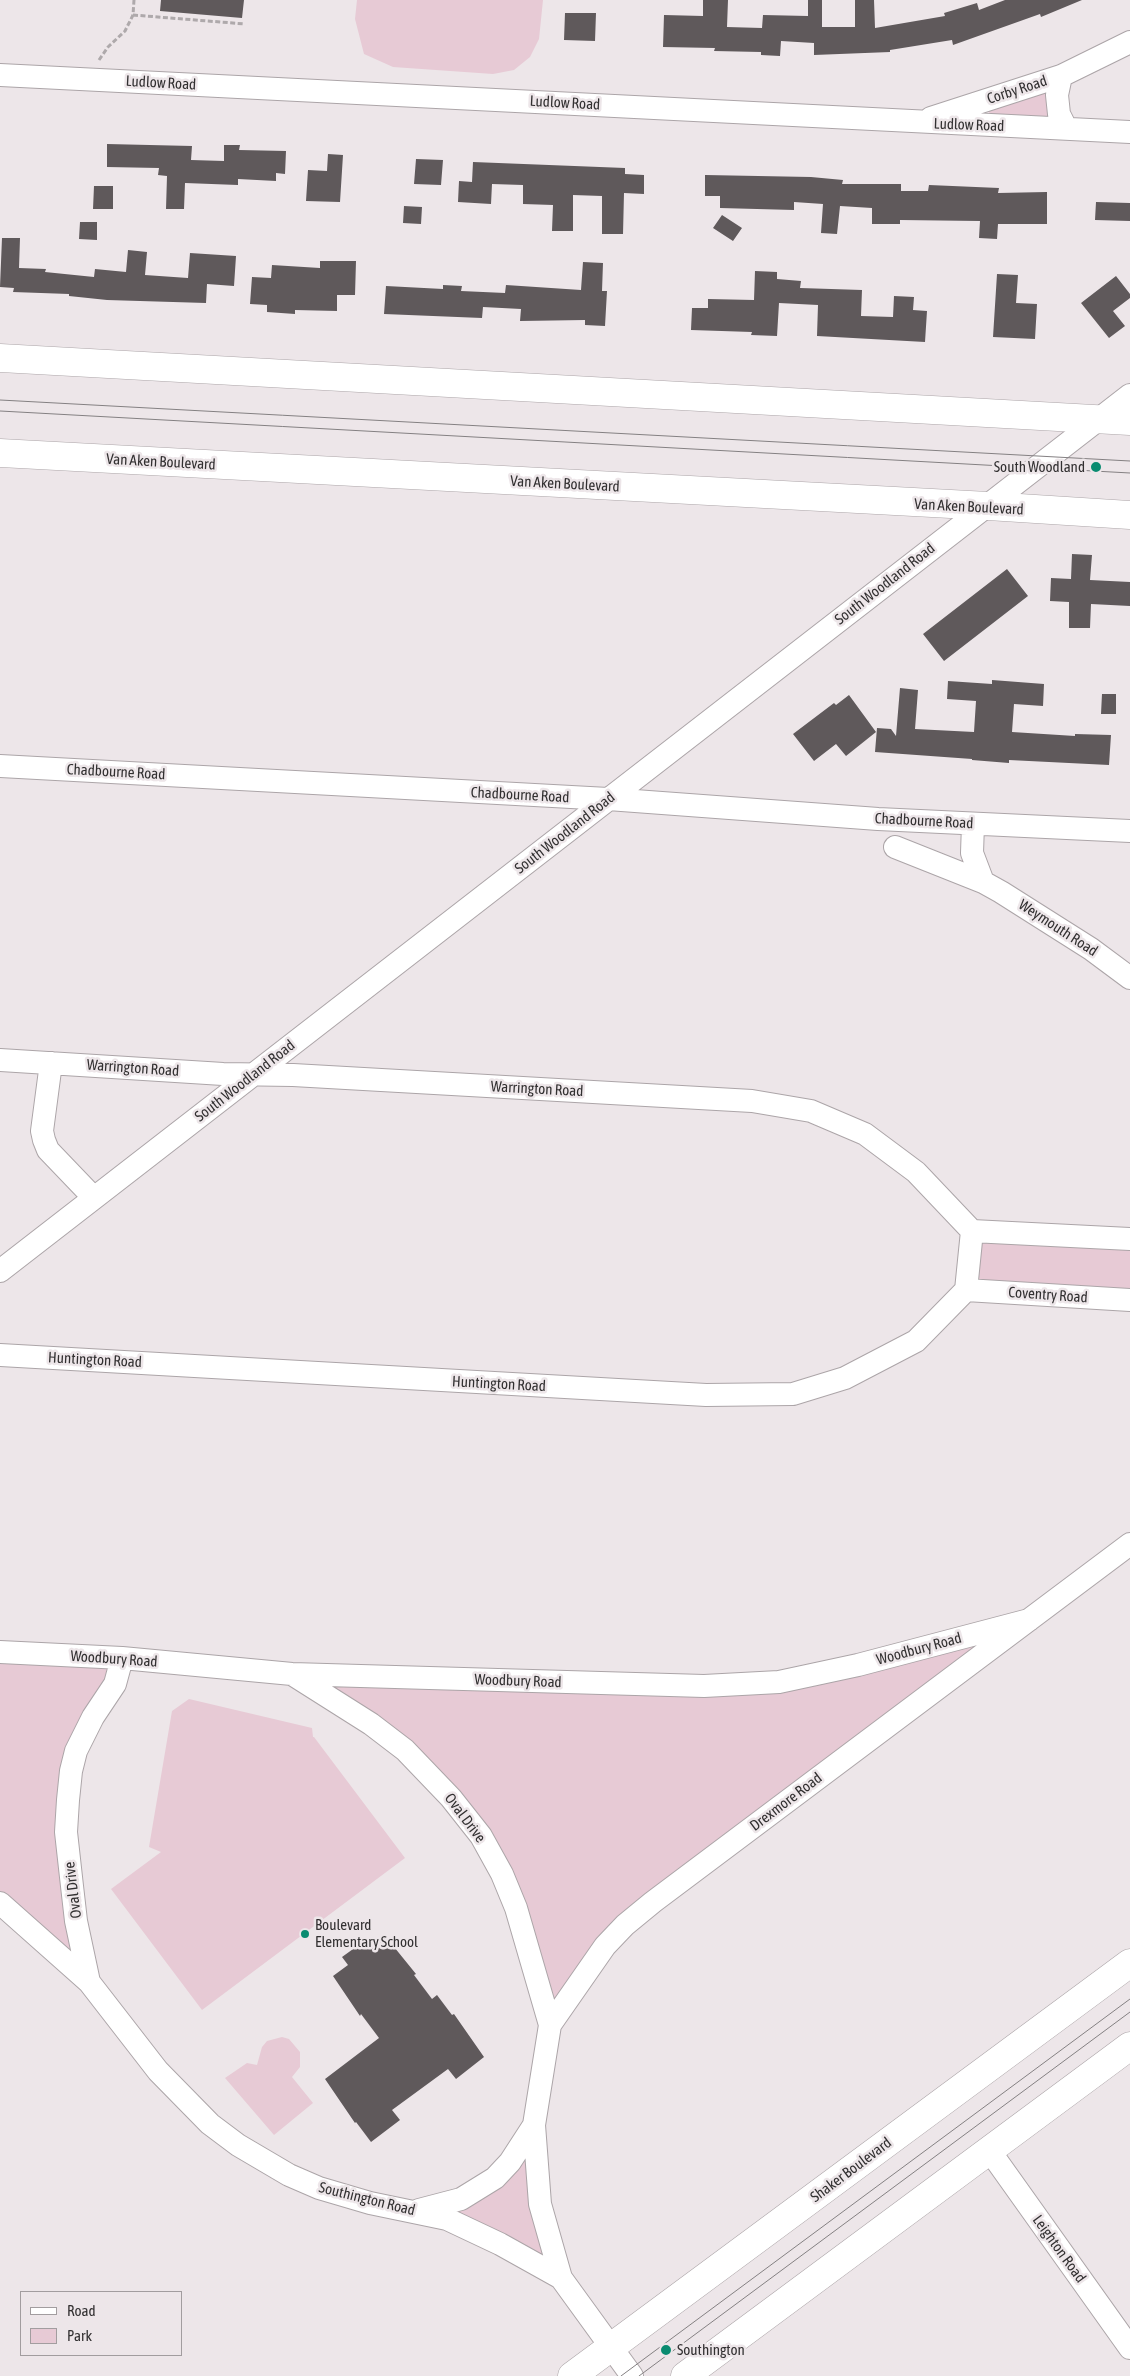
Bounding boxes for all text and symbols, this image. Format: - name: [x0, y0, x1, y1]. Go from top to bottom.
- street label: Ludlow Road: [125, 72, 197, 94]
- street label: Corby Road: [985, 72, 1049, 108]
- street label: Ludlow Road: [529, 92, 601, 114]
- street label: Ludlow Road: [933, 115, 1005, 135]
- street label: Van Aken Boulevard: [106, 450, 216, 474]
- place label: South Woodland: [994, 458, 1085, 476]
- marker: South Woodland: [1089, 460, 1103, 474]
- street label: Van Aken Boulevard: [510, 472, 620, 496]
- street label: Van Aken Boulevard: [914, 495, 1024, 519]
- street label: South Woodland Road: [831, 539, 939, 629]
- street label: Chadbourne Road: [66, 760, 166, 784]
- street label: Chadbourne Road: [470, 783, 570, 807]
- street label: South Woodland Road: [511, 788, 619, 878]
- street label: Chadbourne Road: [874, 809, 974, 833]
- street label: Weymouth Road: [1015, 896, 1101, 960]
- street label: South Woodland Road: [191, 1036, 299, 1126]
- street label: Warrington Road: [86, 1056, 180, 1080]
- street label: Warrington Road: [490, 1078, 584, 1100]
- street label: Coventry Road: [1008, 1283, 1088, 1307]
- street label: Huntington Road: [48, 1349, 142, 1371]
- street label: Huntington Road: [452, 1373, 546, 1395]
- street label: Woodbury Road: [875, 1629, 963, 1669]
- street label: Woodbury Road: [70, 1647, 158, 1671]
- street label: Woodbury Road: [474, 1670, 562, 1692]
- street label: Drexmore Road: [747, 1769, 825, 1835]
- street label: Oval Drive: [441, 1790, 489, 1846]
- street label: Oval Drive: [61, 1861, 85, 1919]
- place label: Boulevard Elementary School: [315, 1916, 418, 1951]
- marker: Boulevard Elementary School: [299, 1928, 311, 1940]
- street label: Shaker Boulevard: [807, 2134, 895, 2206]
- street label: Southington Road: [317, 2178, 417, 2220]
- street label: Leighton Road: [1029, 2212, 1089, 2286]
- legend: [20, 2291, 182, 2356]
- text: Road: [67, 2302, 96, 2319]
- text: Park: [67, 2327, 92, 2344]
- place label: Southington: [677, 2341, 745, 2359]
- marker: Southington: [659, 2343, 673, 2357]

